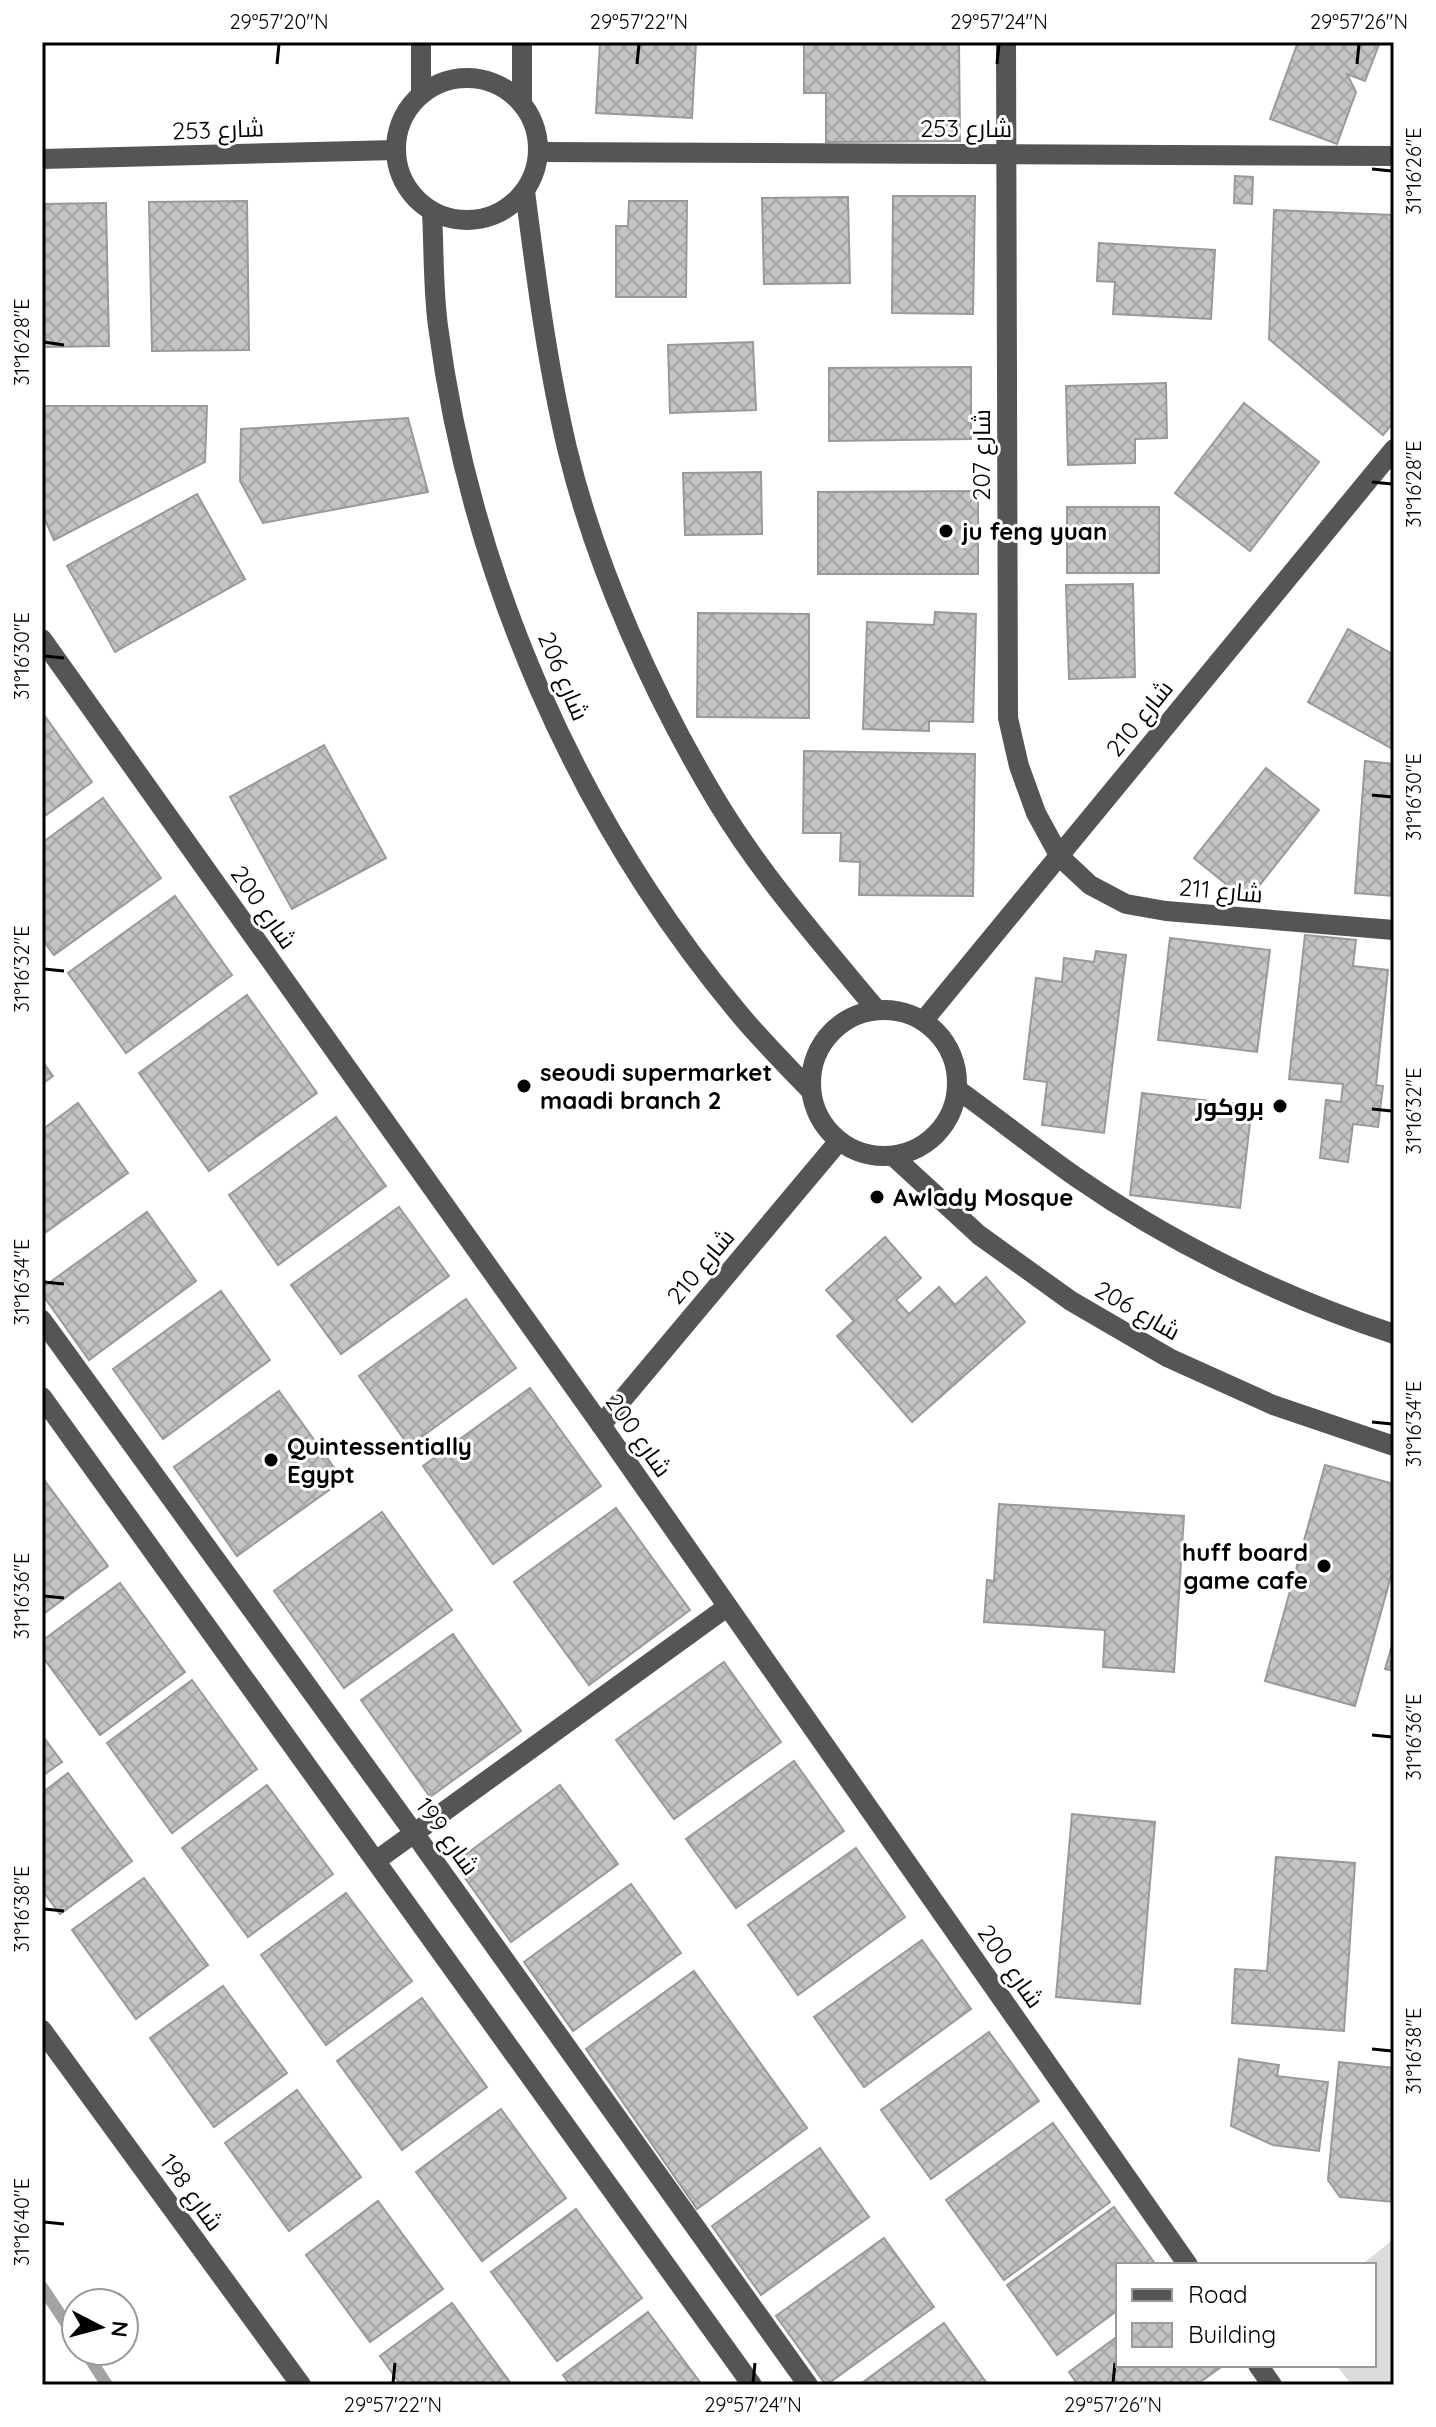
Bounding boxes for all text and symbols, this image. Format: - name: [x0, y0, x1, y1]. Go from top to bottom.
- text: 29°57'20"N: [229, 9, 329, 34]
- text: 29°57'22"N: [590, 9, 688, 34]
- text: 29°57'24"N: [950, 9, 1048, 34]
- text: 29°57'26"N: [1310, 9, 1408, 34]
- street label: شارع 253: [172, 112, 265, 148]
- street label: شارع 253: [920, 113, 1012, 145]
- text: 31°16'26"E: [1401, 127, 1426, 215]
- text: 31°16'28"E: [9, 298, 34, 386]
- street label: شارع 207: [966, 409, 998, 501]
- text: 31°16'28"E: [1401, 440, 1426, 528]
- place label: ju feng yuan: [961, 516, 1107, 546]
- marker: ju feng yuan: [937, 522, 955, 540]
- text: 31°16'30"E: [9, 612, 34, 700]
- street label: شارع 206: [530, 627, 596, 726]
- street label: شارع 210: [1099, 674, 1180, 763]
- text: 31°16'30"E: [1401, 753, 1426, 841]
- street label: شارع 200: [223, 860, 304, 956]
- street label: شارع 211: [1178, 871, 1264, 911]
- text: 31°16'32"E: [9, 925, 34, 1013]
- place label: seoudi supermarket maadi branch 2: [540, 1057, 772, 1115]
- text: 31°16'32"E: [1401, 1067, 1426, 1155]
- marker: seoudi supermarket maadi branch 2: [515, 1077, 533, 1095]
- place label: بروكور: [1194, 1091, 1264, 1121]
- marker: بروكور: [1271, 1097, 1289, 1115]
- place label: Awlady Mosque: [893, 1182, 1074, 1212]
- marker: Awlady Mosque: [868, 1188, 886, 1206]
- street label: شارع 210: [660, 1222, 742, 1311]
- text: 31°16'34"E: [9, 1239, 34, 1325]
- street label: شارع 206: [1089, 1274, 1186, 1348]
- text: 31°16'34"E: [1401, 1381, 1426, 1467]
- street label: شارع 200: [598, 1388, 679, 1484]
- place label: Quintessentially Egypt: [287, 1431, 472, 1489]
- marker: Quintessentially Egypt: [262, 1451, 280, 1469]
- place label: huff board game cafe: [1182, 1537, 1308, 1595]
- text: 31°16'36"E: [9, 1553, 34, 1639]
- marker: huff board game cafe: [1315, 1557, 1333, 1575]
- text: 31°16'36"E: [1401, 1694, 1426, 1780]
- street label: شارع 199: [408, 1791, 486, 1882]
- text: 31°16'38"E: [9, 1866, 34, 1952]
- street label: شارع 200: [970, 1919, 1051, 2015]
- text: 31°16'38"E: [1401, 2008, 1426, 2094]
- street label: شارع 198: [152, 2147, 230, 2238]
- text: 31°16'40"E: [9, 2178, 34, 2266]
- legend: [1116, 2263, 1376, 2367]
- text: Road: [1188, 2279, 1248, 2309]
- north arrow: [60, 2287, 140, 2367]
- text: Building: [1188, 2319, 1276, 2349]
- text: N: [105, 2320, 135, 2339]
- text: 29°57'22"N: [344, 2392, 442, 2417]
- text: 29°57'24"N: [704, 2392, 802, 2417]
- text: 29°57'26"N: [1064, 2392, 1162, 2417]

